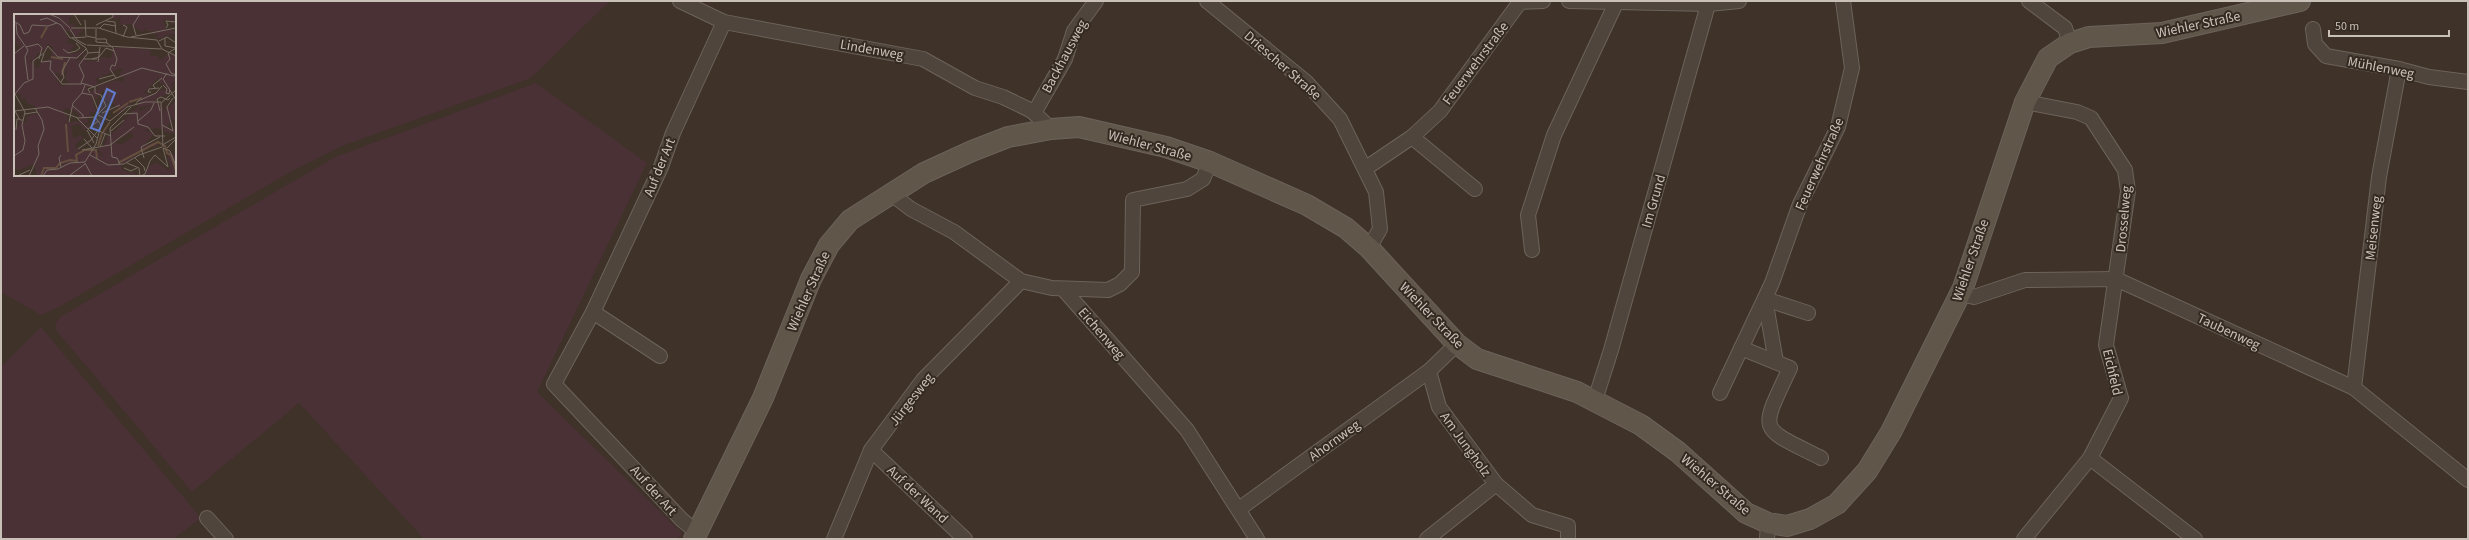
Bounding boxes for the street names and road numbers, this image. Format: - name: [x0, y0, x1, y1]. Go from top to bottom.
- street label: Wiehler Straße: [2154, 6, 2242, 44]
- street label: Backhausweg: [1037, 16, 1093, 97]
- street label: Feuerwehrstraße: [1438, 18, 1514, 109]
- street label: Driescher Straße: [1239, 26, 1325, 105]
- street label: Lindenweg: [838, 35, 905, 65]
- street label: Mühlenweg: [2346, 52, 2416, 84]
- street label: Feuerwehrstraße: [1791, 115, 1849, 214]
- street label: Wiehler Straße: [1106, 125, 1194, 167]
- street label: Auf der Art: [639, 135, 681, 200]
- street label: Im Grund: [1637, 172, 1671, 230]
- street label: Drosselweg: [2111, 185, 2137, 253]
- street label: Meisenweg: [2361, 195, 2387, 261]
- street label: Wiehler Straße: [1948, 217, 1994, 304]
- street label: Wiehler Straße: [782, 248, 835, 335]
- street label: Wiehler Straße: [1394, 278, 1468, 353]
- street label: Eichenweg: [1073, 303, 1130, 364]
- street label: Taubenweg: [2194, 309, 2263, 355]
- street label: Eichfeld: [2097, 347, 2127, 397]
- street label: Jürgesweg: [885, 369, 939, 430]
- street label: Am Jungholz: [1435, 408, 1496, 481]
- street label: Ahornweg: [1305, 415, 1364, 466]
- street label: Wiehler Straße: [1676, 450, 1755, 520]
- street label: Auf der Art: [625, 461, 681, 520]
- street label: Auf der Wand: [882, 461, 953, 529]

